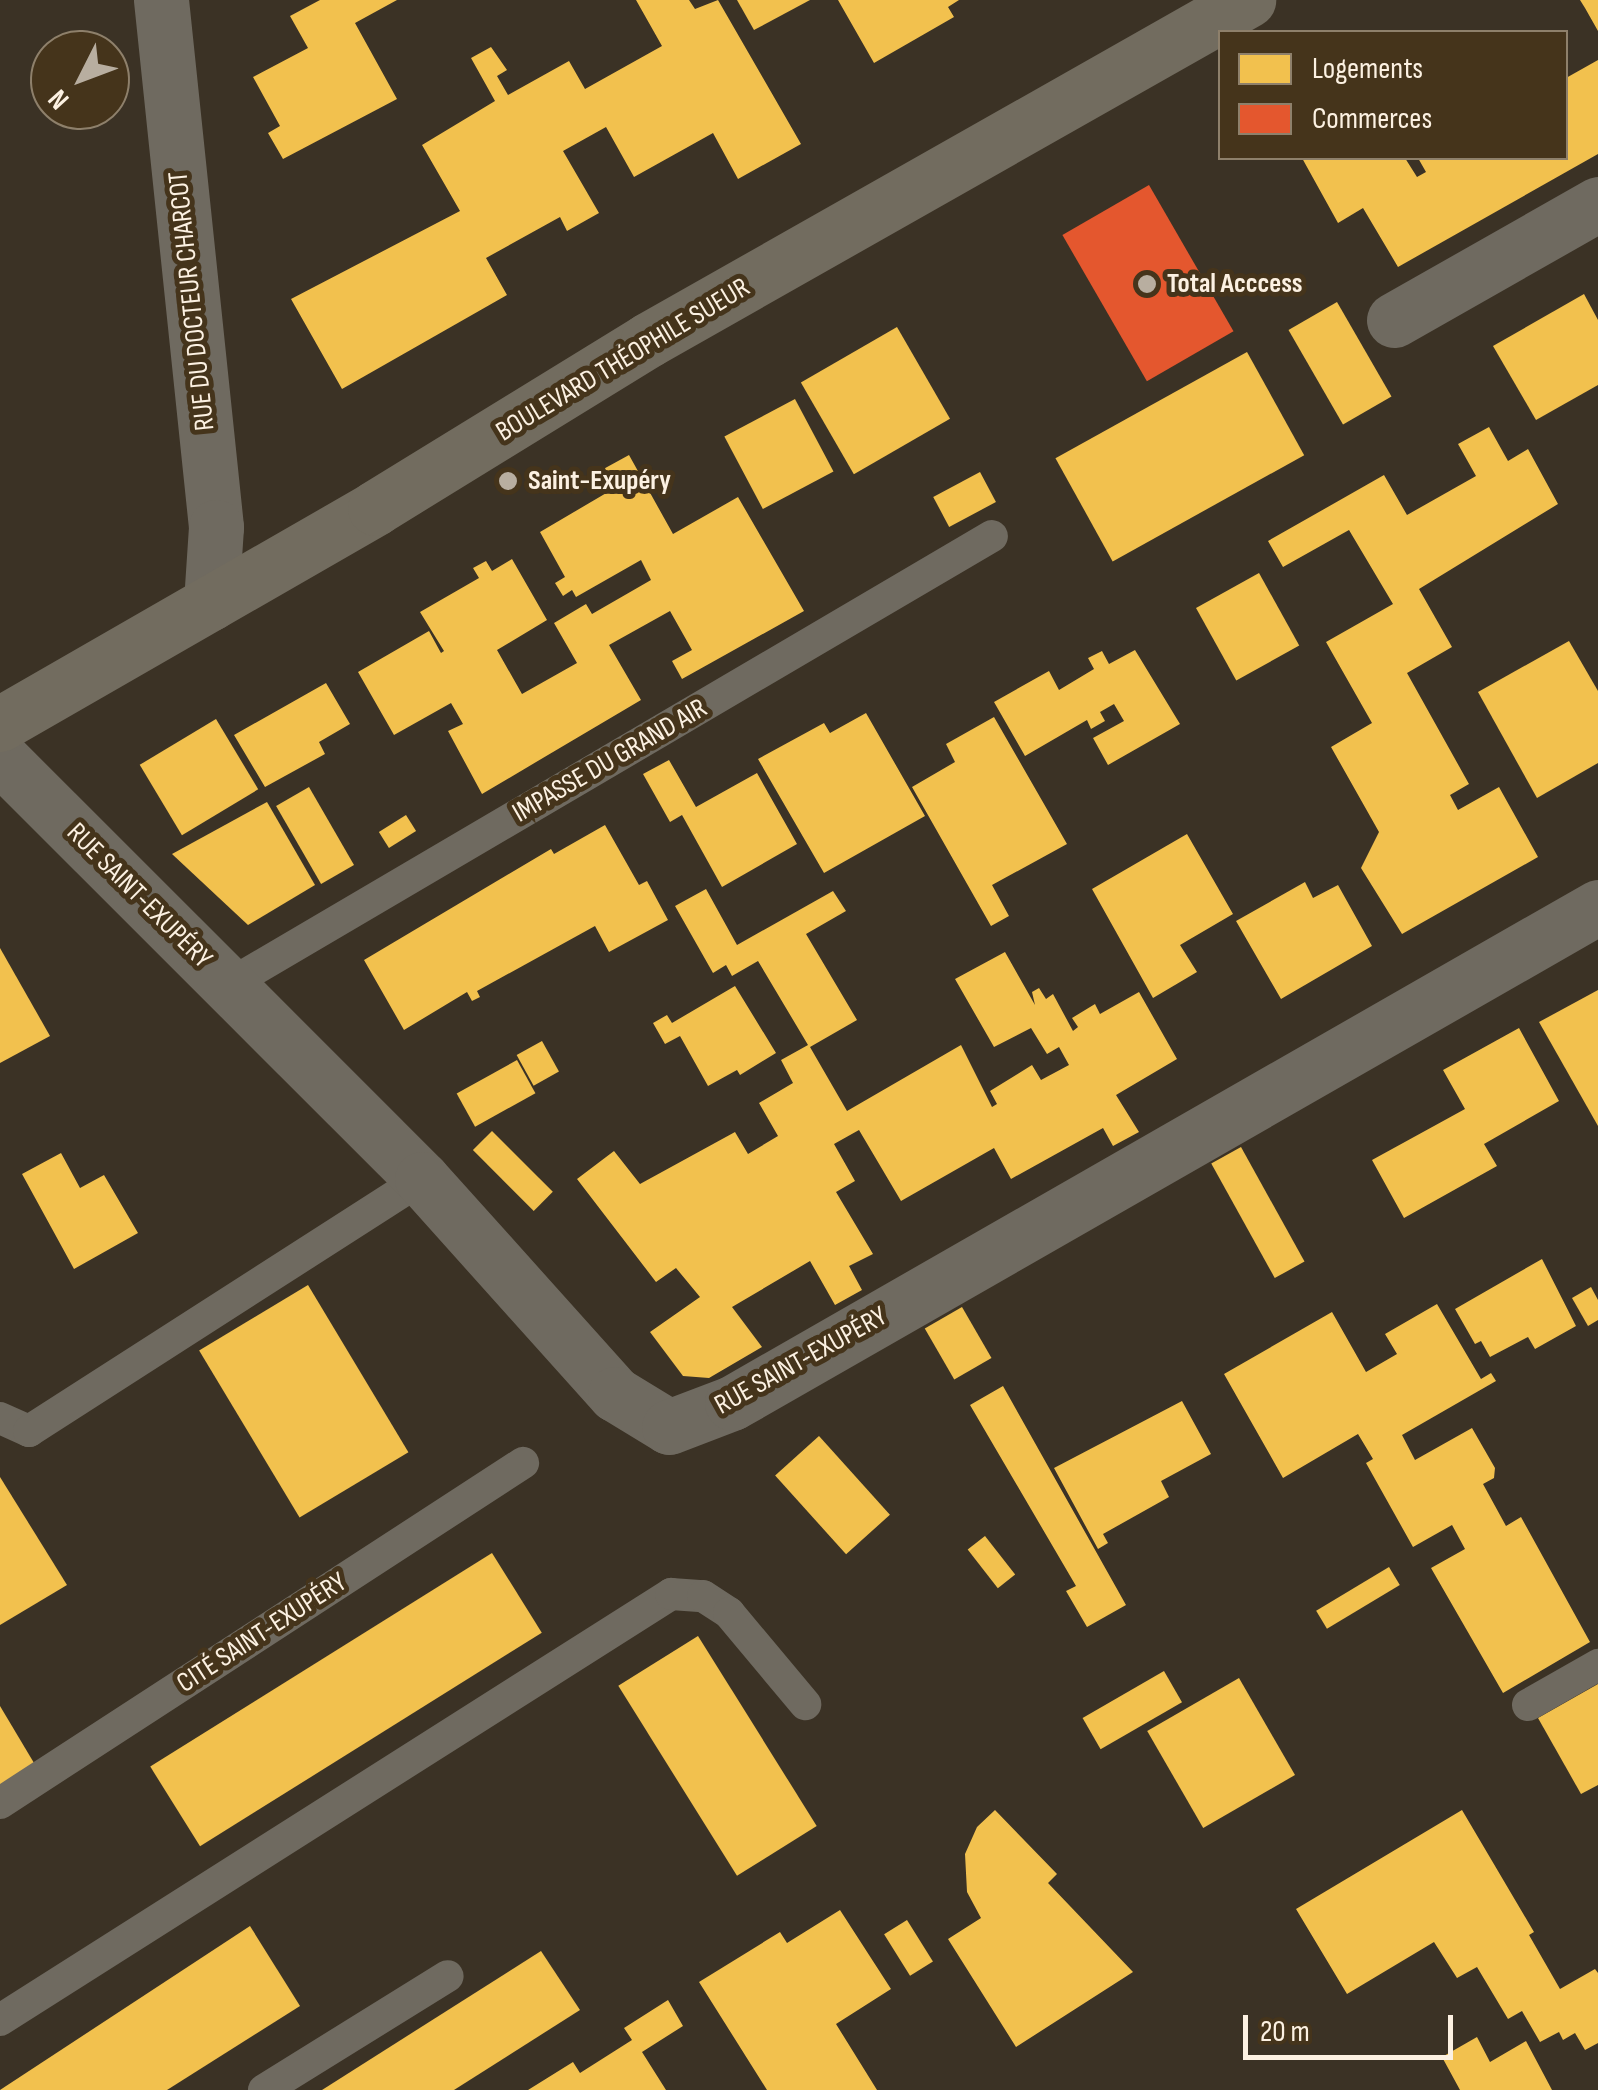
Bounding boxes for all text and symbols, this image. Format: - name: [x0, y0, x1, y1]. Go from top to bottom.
- north arrow: [30, 30, 130, 130]
- legend: [1218, 30, 1568, 160]
- text: Logements: [1312, 51, 1423, 87]
- text: N: [42, 82, 76, 116]
- text: Commerces: [1312, 101, 1432, 137]
- street label: RUE DU DOCTEUR CHARCOT: [162, 170, 222, 432]
- place label: Total Acccess: [1167, 267, 1302, 301]
- street label: BOULEVARD THÉOPHILE SUEUR: [490, 271, 756, 449]
- marker: Total Acccess: [1136, 273, 1158, 295]
- place label: Saint-Exupéry: [528, 464, 671, 498]
- marker: Saint-Exupéry: [497, 470, 519, 492]
- street label: IMPASSE DU GRAND AIR: [507, 692, 713, 830]
- street label: RUE SAINT-EXUPÉRY: [59, 816, 219, 976]
- street label: RUE SAINT-EXUPÉRY: [709, 1300, 893, 1422]
- street label: CITÉ SAINT-EXUPÉRY: [171, 1566, 353, 1700]
- scale bar: [1248, 1995, 1458, 2057]
- text: 20 m: [1260, 2014, 1310, 2050]

